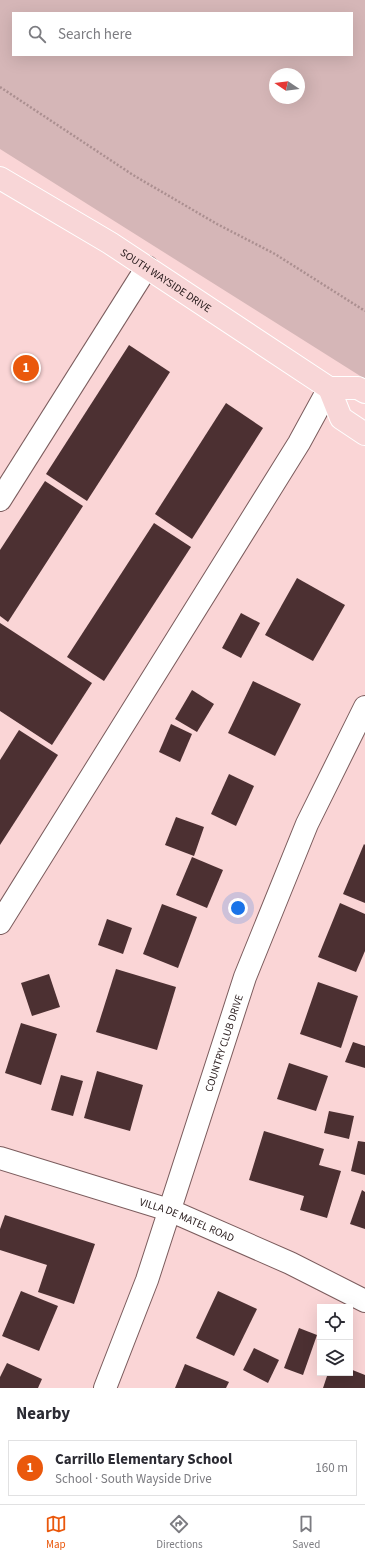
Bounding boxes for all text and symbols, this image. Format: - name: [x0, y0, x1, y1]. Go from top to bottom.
- search box: [12, 12, 353, 56]
- icon: search: [26, 23, 48, 45]
- text: Search here: [58, 24, 132, 45]
- north arrow: [269, 68, 305, 104]
- street label: SOUTH WAYSIDE DRIVE: [117, 245, 214, 316]
- pin: 1: [13, 353, 39, 383]
- your location: [228, 898, 248, 918]
- street label: COUNTRY CLUB DRIVE: [201, 992, 247, 1094]
- street label: VILLA DE MATEL ROAD: [138, 1194, 237, 1246]
- map controls: [317, 1304, 353, 1376]
- button: locate: [317, 1304, 353, 1340]
- button: layers: [317, 1340, 353, 1376]
- text: Nearby: [16, 1402, 70, 1426]
- text: Carrillo Elementary School: [55, 1449, 232, 1470]
- text: 1: [27, 1459, 33, 1477]
- text: 160 m: [315, 1459, 348, 1477]
- text: School · South Wayside Drive: [55, 1470, 212, 1488]
- tab: Map: [45, 1513, 67, 1552]
- tab: Directions: [156, 1513, 203, 1552]
- tab: Saved: [292, 1513, 320, 1552]

